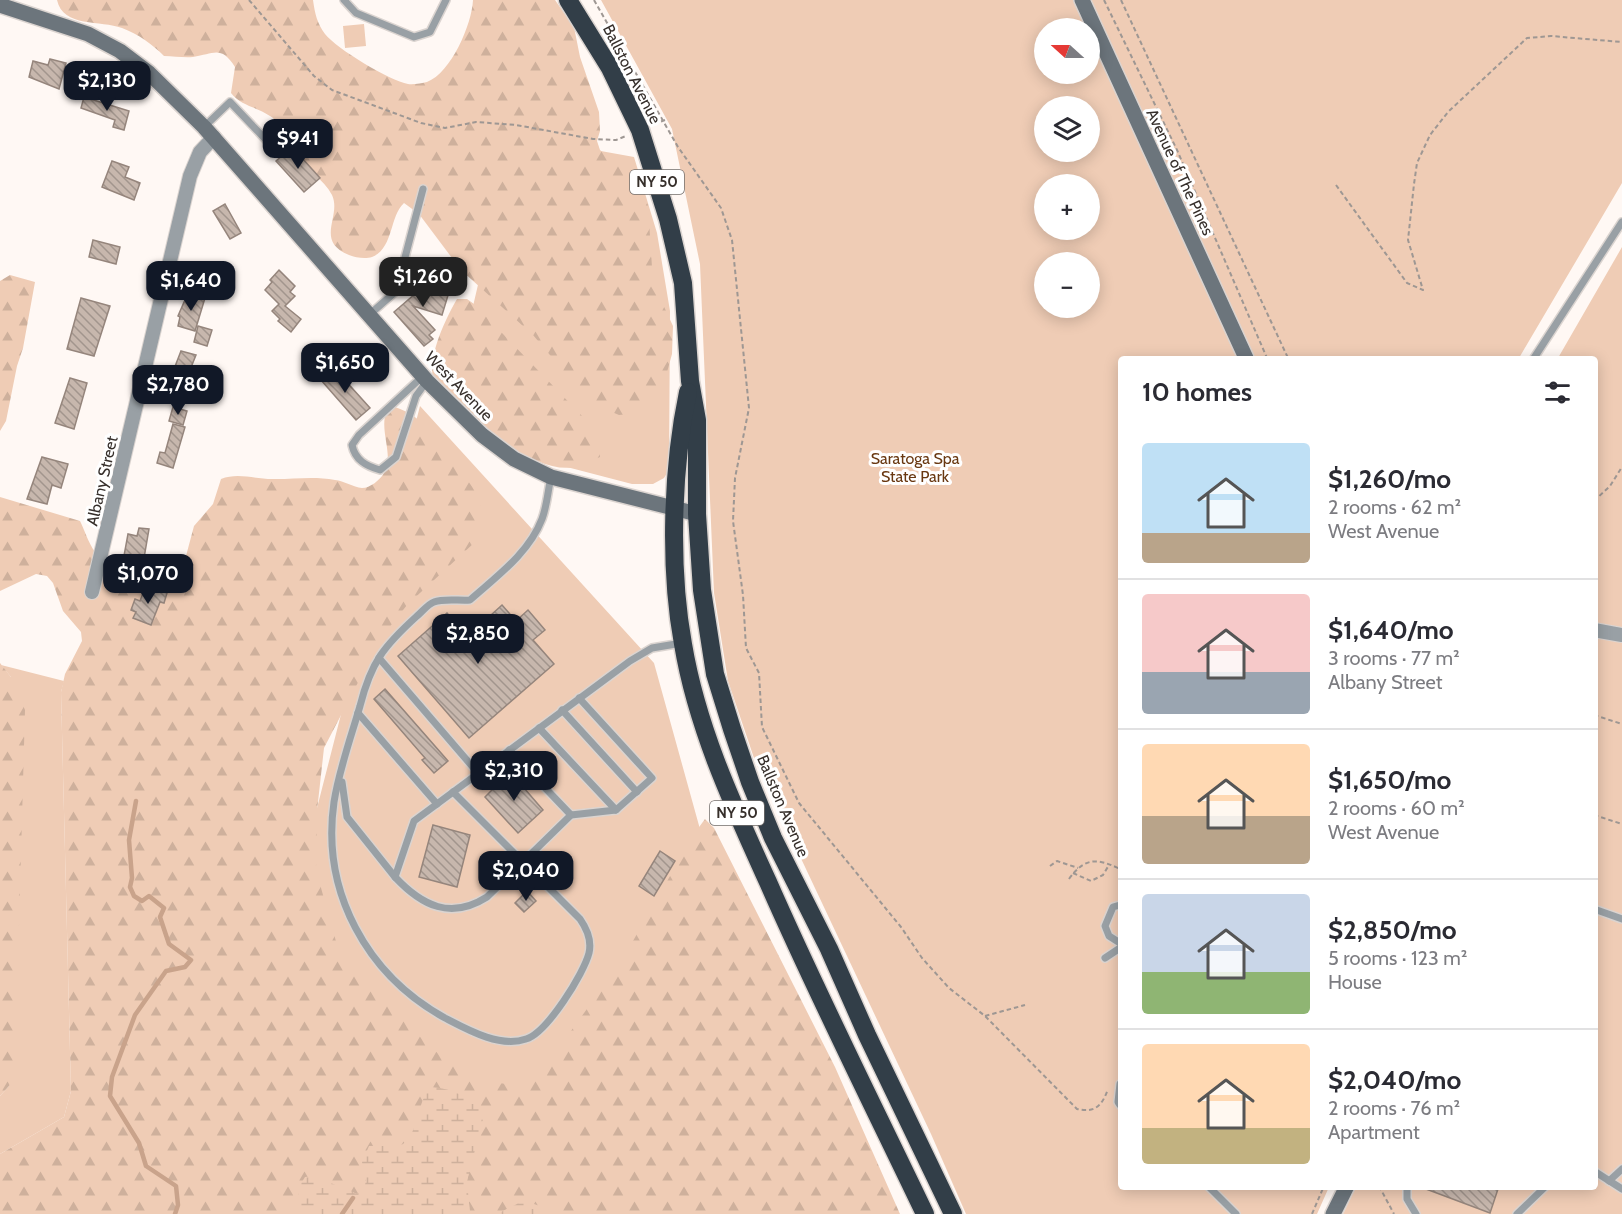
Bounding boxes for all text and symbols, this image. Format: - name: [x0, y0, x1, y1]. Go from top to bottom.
- north arrow: [1034, 18, 1100, 84]
- map controls: [1034, 18, 1100, 318]
- street label: Ballston Avenue: [599, 21, 665, 127]
- pin: $2,130: [58, 61, 156, 112]
- text: $2,130: [78, 68, 136, 92]
- button: layers: [1034, 96, 1100, 162]
- street label: Avenue of The Pines: [1142, 106, 1218, 238]
- pin: $941: [262, 119, 334, 170]
- text: $941: [277, 126, 319, 150]
- road number: NY 50: [630, 170, 684, 194]
- button: +: [1034, 174, 1100, 240]
- button: −: [1034, 252, 1100, 318]
- pin: $1,260: [374, 257, 472, 308]
- pin: $1,640: [142, 261, 240, 312]
- text: $1,260: [393, 264, 453, 288]
- text: $1,640: [160, 268, 222, 292]
- pin: $1,650: [296, 343, 394, 394]
- street label: West Avenue: [421, 347, 497, 425]
- text: $1,650: [315, 350, 375, 374]
- pin: $2,780: [129, 365, 227, 416]
- text: $2,780: [146, 372, 210, 396]
- text: 10 homes: [1142, 376, 1252, 408]
- icon: filters: [1541, 376, 1574, 409]
- street label: Albany Street: [82, 434, 122, 528]
- park label: Saratoga Spa State Park: [871, 449, 960, 486]
- text: $1,260/mo: [1328, 463, 1451, 495]
- icon: home: [1190, 467, 1262, 539]
- text: 2 rooms · 62 m²: [1328, 495, 1461, 519]
- text: West Avenue: [1328, 519, 1439, 543]
- pin: $1,070: [99, 554, 197, 605]
- text: $1,070: [117, 561, 179, 585]
- pin: $2,850: [429, 614, 527, 665]
- text: $1,640/mo: [1328, 614, 1454, 646]
- icon: home: [1190, 618, 1262, 690]
- text: $2,850: [446, 621, 510, 645]
- text: 3 rooms · 77 m²: [1328, 646, 1460, 670]
- text: Albany Street: [1328, 670, 1443, 694]
- pin: $2,310: [465, 751, 563, 802]
- street label: Ballston Avenue: [753, 752, 813, 860]
- text: $2,310: [484, 758, 544, 782]
- text: $1,650/mo: [1328, 764, 1451, 796]
- icon: home: [1190, 768, 1262, 840]
- text: 2 rooms · 60 m²: [1328, 796, 1465, 820]
- road number: NY 50: [710, 801, 764, 825]
- text: West Avenue: [1328, 820, 1439, 844]
- pin: $2,040: [477, 851, 575, 902]
- text: $2,040: [492, 858, 560, 882]
- text: $2,850/mo: [1328, 914, 1457, 946]
- icon: home: [1190, 918, 1262, 990]
- text: 5 rooms · 123 m²: [1328, 946, 1467, 970]
- text: House: [1328, 970, 1382, 994]
- text: $2,040/mo: [1328, 1064, 1461, 1096]
- icon: home: [1190, 1068, 1262, 1140]
- text: 2 rooms · 76 m²: [1328, 1096, 1460, 1120]
- text: Apartment: [1328, 1120, 1420, 1144]

